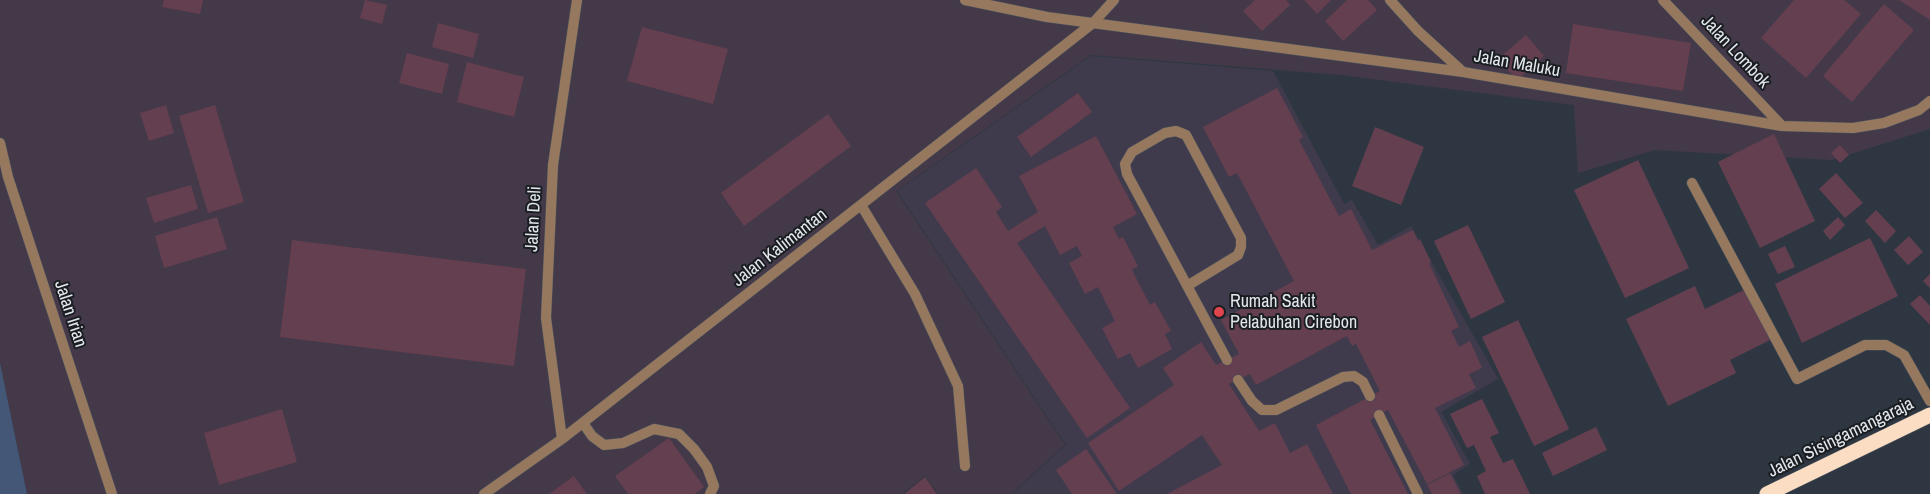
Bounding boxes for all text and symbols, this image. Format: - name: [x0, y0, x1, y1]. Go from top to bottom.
- street label: Jalan Lombok: [1696, 11, 1774, 93]
- street label: Jalan Maluku: [1472, 46, 1562, 82]
- street label: Jalan Deli: [521, 186, 547, 252]
- street label: Jalan Kalimantan: [728, 204, 832, 292]
- street label: Jalan Irian: [49, 278, 91, 350]
- place label: Rumah Sakit Pelabuhan Cirebon: [1230, 291, 1357, 334]
- marker: Rumah Sakit Pelabuhan Cirebon: [1212, 305, 1226, 319]
- street label: Jalan Sisingamangaraja: [1765, 393, 1917, 483]

